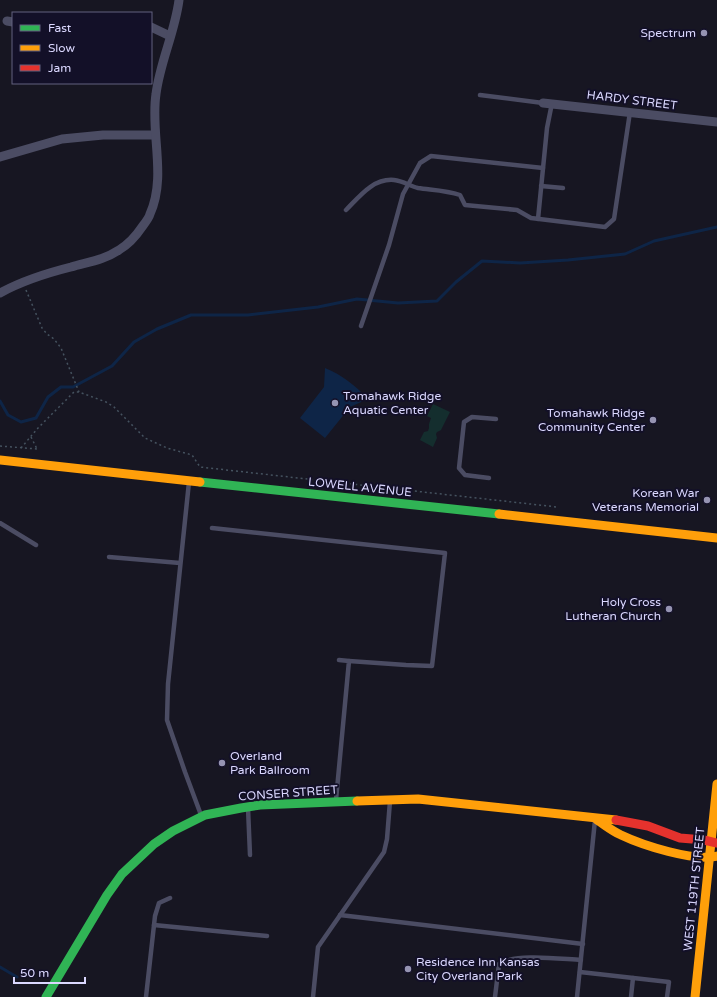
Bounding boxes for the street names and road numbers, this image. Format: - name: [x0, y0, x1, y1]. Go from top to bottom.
- street label: HARDY STREET: [586, 87, 679, 113]
- street label: LOWELL AVENUE: [307, 475, 413, 499]
- street label: CONSER STREET: [238, 782, 339, 803]
- street label: WEST 119TH STREET: [681, 826, 708, 952]

